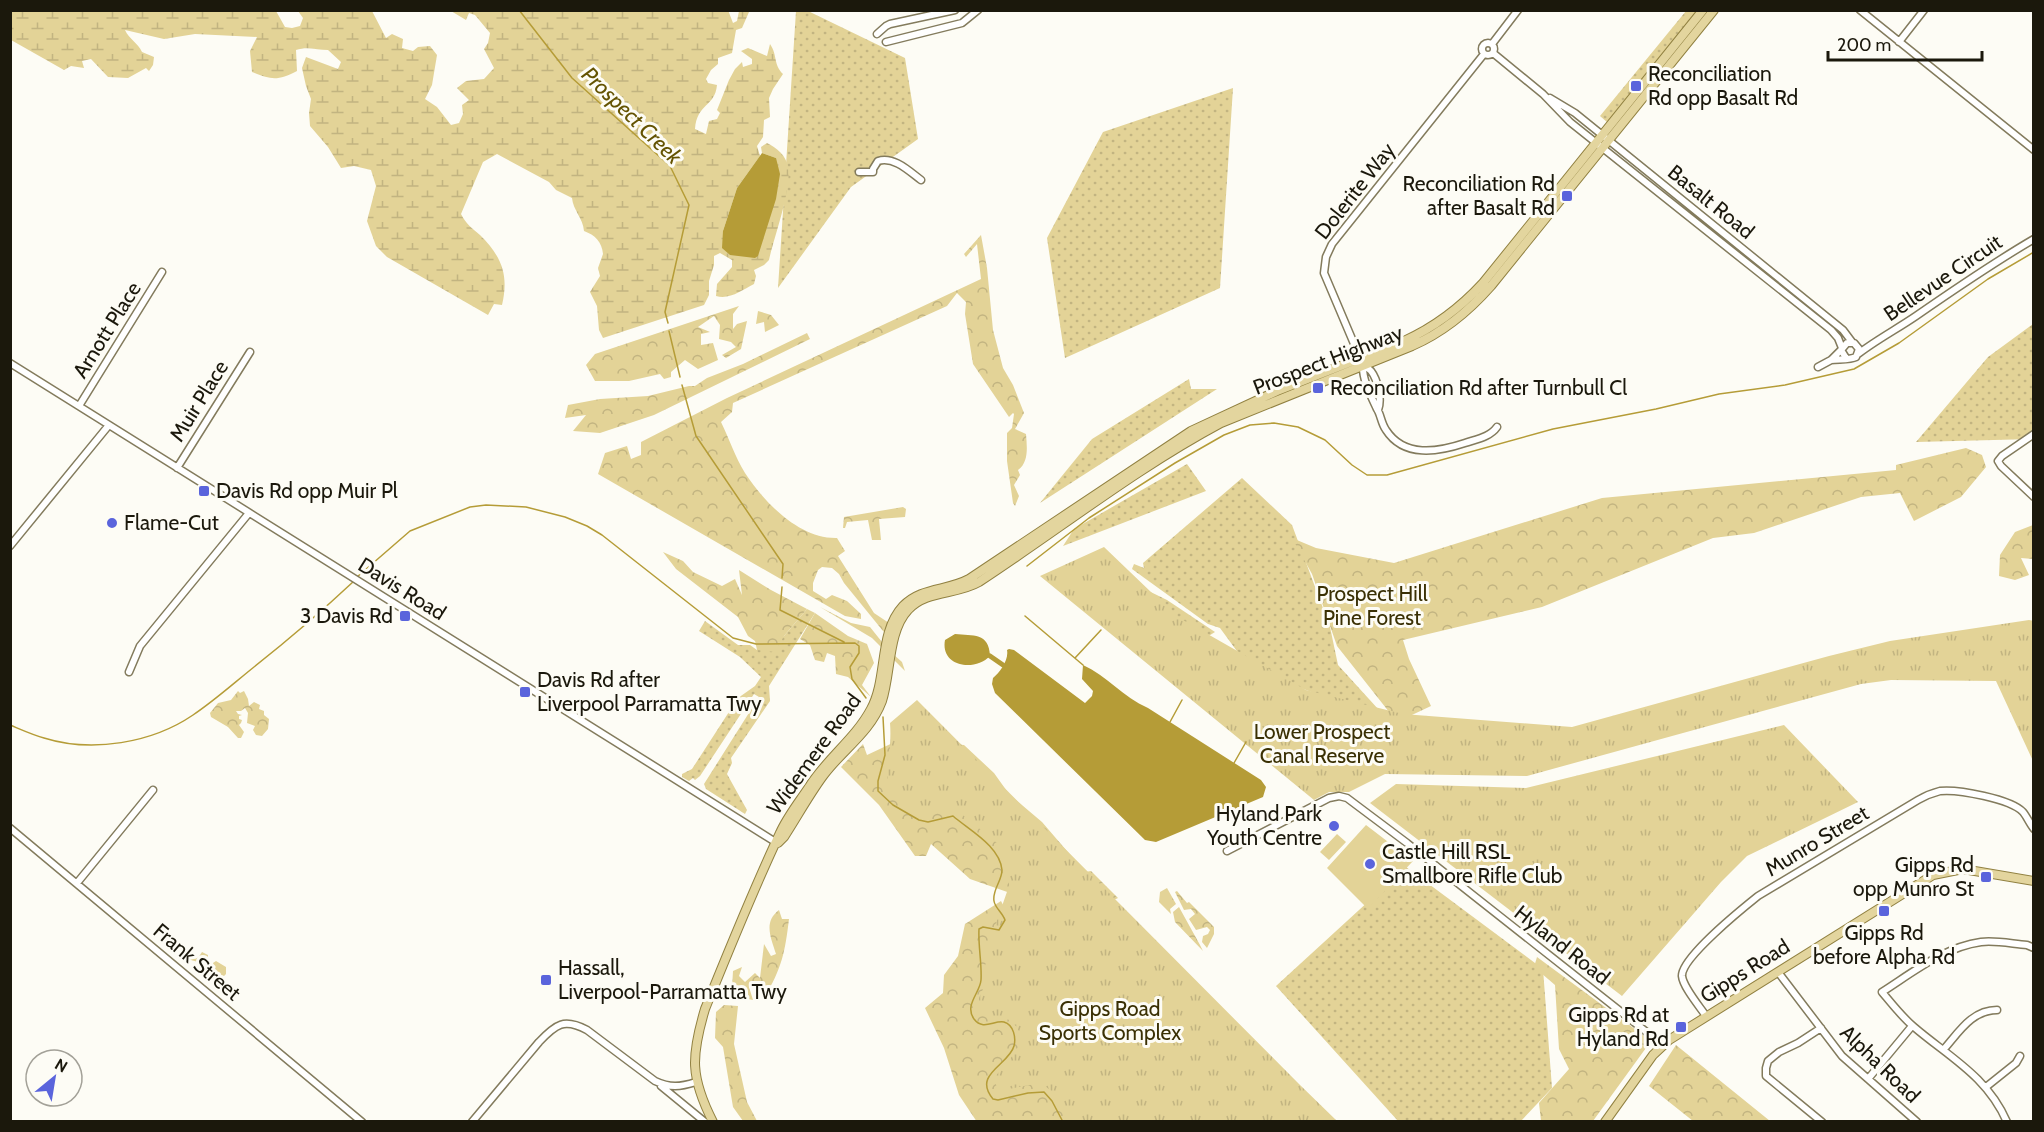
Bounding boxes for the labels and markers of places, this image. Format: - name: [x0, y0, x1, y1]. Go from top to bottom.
- place label: Reconciliation Rd opp Basalt Rd: [1648, 61, 1798, 110]
- marker: Reconciliation Rd opp Basalt Rd: [1629, 79, 1643, 93]
- place label: Reconciliation Rd after Basalt Rd: [1403, 171, 1555, 220]
- marker: Reconciliation Rd after Basalt Rd: [1560, 189, 1574, 203]
- place label: Reconciliation Rd after Turnbull Cl: [1330, 375, 1627, 400]
- marker: Reconciliation Rd after Turnbull Cl: [1311, 381, 1325, 395]
- place label: Davis Rd opp Muir Pl: [216, 478, 398, 503]
- marker: Davis Rd opp Muir Pl: [197, 484, 211, 498]
- place label: Flame-Cut: [124, 510, 219, 535]
- marker: Flame-Cut: [105, 516, 119, 530]
- place label: 3 Davis Rd: [300, 603, 393, 628]
- marker: 3 Davis Rd: [398, 609, 412, 623]
- place label: Davis Rd after Liverpool Parramatta Twy: [537, 667, 762, 716]
- marker: Davis Rd after Liverpool Parramatta Twy: [518, 685, 532, 699]
- place label: Hyland Park Youth Centre: [1206, 801, 1323, 850]
- marker: Hyland Park Youth Centre: [1327, 819, 1341, 833]
- place label: Castle Hill RSL Smallbore Rifle Club: [1382, 839, 1562, 888]
- place label: Gipps Rd opp Munro St: [1853, 852, 1974, 901]
- marker: Castle Hill RSL Smallbore Rifle Club: [1363, 857, 1377, 871]
- marker: Gipps Rd opp Munro St: [1979, 870, 1993, 884]
- marker: Gipps Rd before Alpha Rd: [1877, 904, 1891, 918]
- place label: Gipps Rd before Alpha Rd: [1813, 920, 1955, 969]
- place label: Hassall, Liverpool-Parramatta Twy: [558, 955, 787, 1004]
- marker: Hassall, Liverpool-Parramatta Twy: [539, 973, 553, 987]
- place label: Gipps Rd at Hyland Rd: [1568, 1002, 1669, 1051]
- marker: Gipps Rd at Hyland Rd: [1674, 1020, 1688, 1034]

